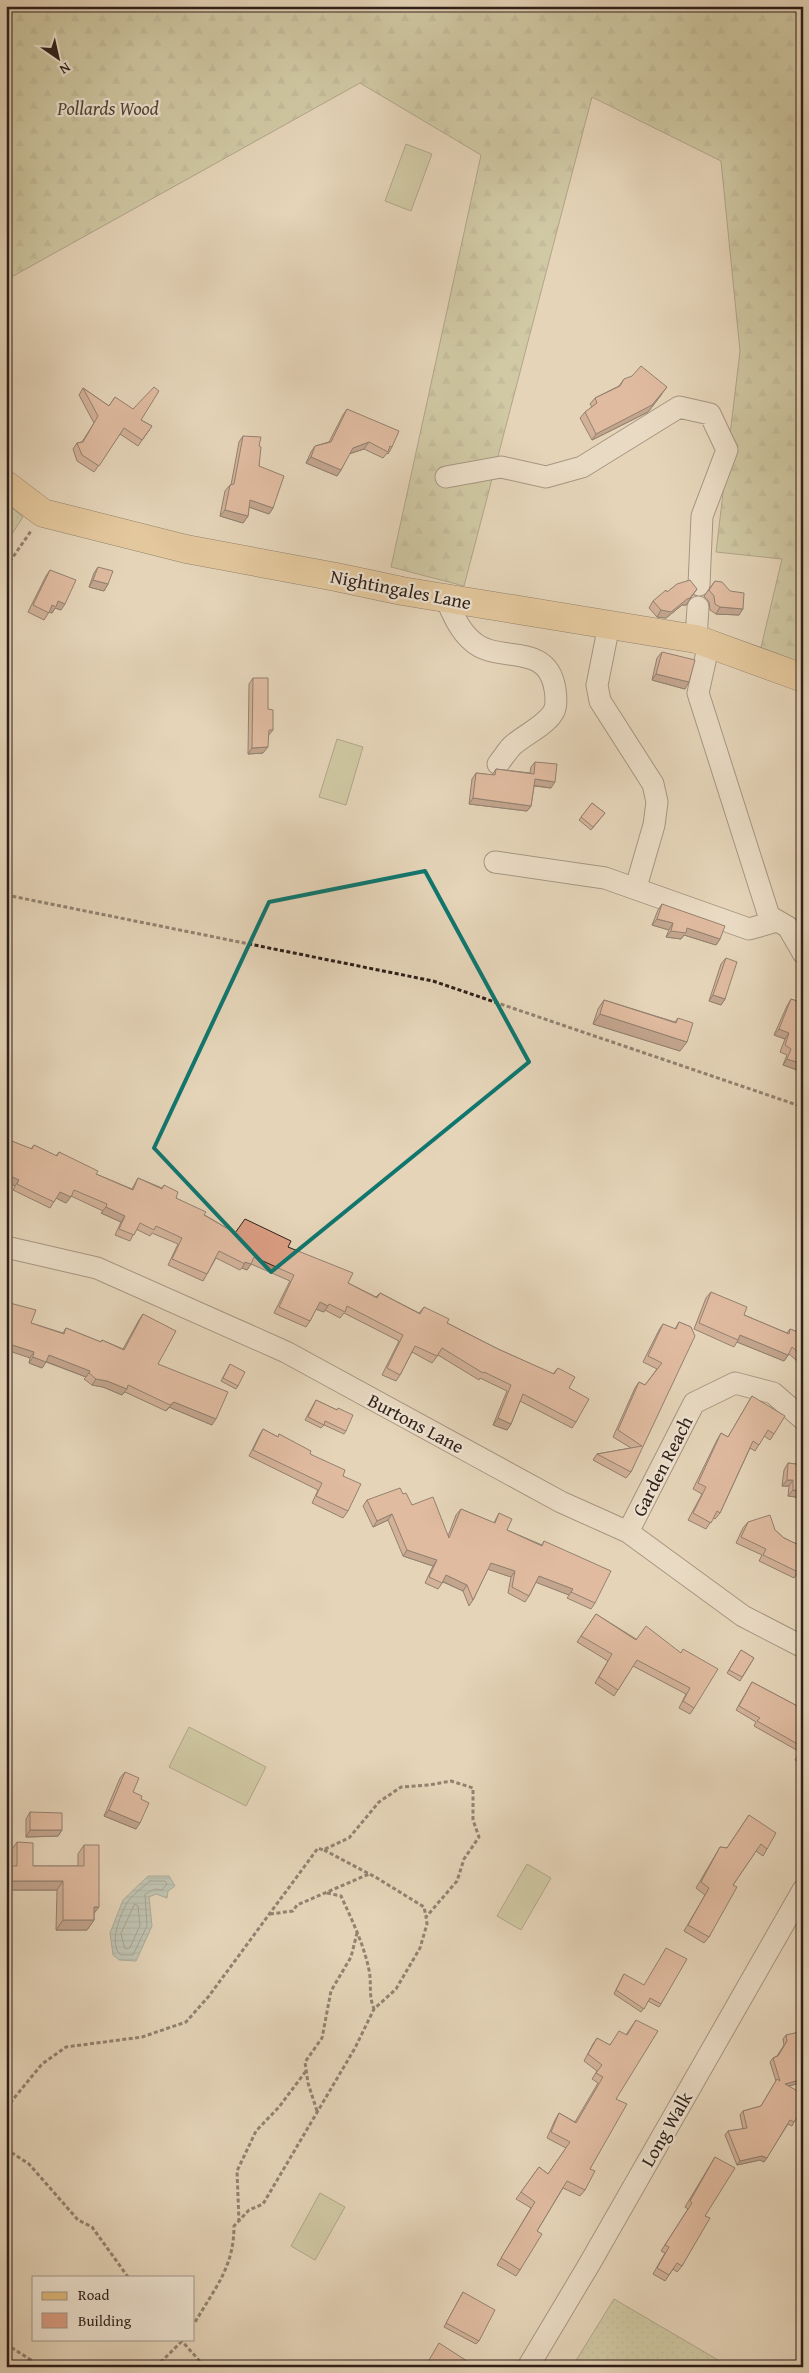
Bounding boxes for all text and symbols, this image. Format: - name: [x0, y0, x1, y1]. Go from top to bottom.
- north arrow: [32, 32, 82, 82]
- text: N: [55, 58, 75, 80]
- park label: Pollards Wood: [56, 94, 159, 122]
- street label: Nightingales Lane: [328, 562, 474, 616]
- street label: Burtons Lane: [363, 1386, 469, 1460]
- street label: Garden Reach: [625, 1411, 699, 1521]
- street label: Long Walk: [633, 2086, 699, 2172]
- legend: [32, 2276, 195, 2340]
- text: Road: [78, 2284, 109, 2305]
- text: Building: [78, 2310, 132, 2331]

